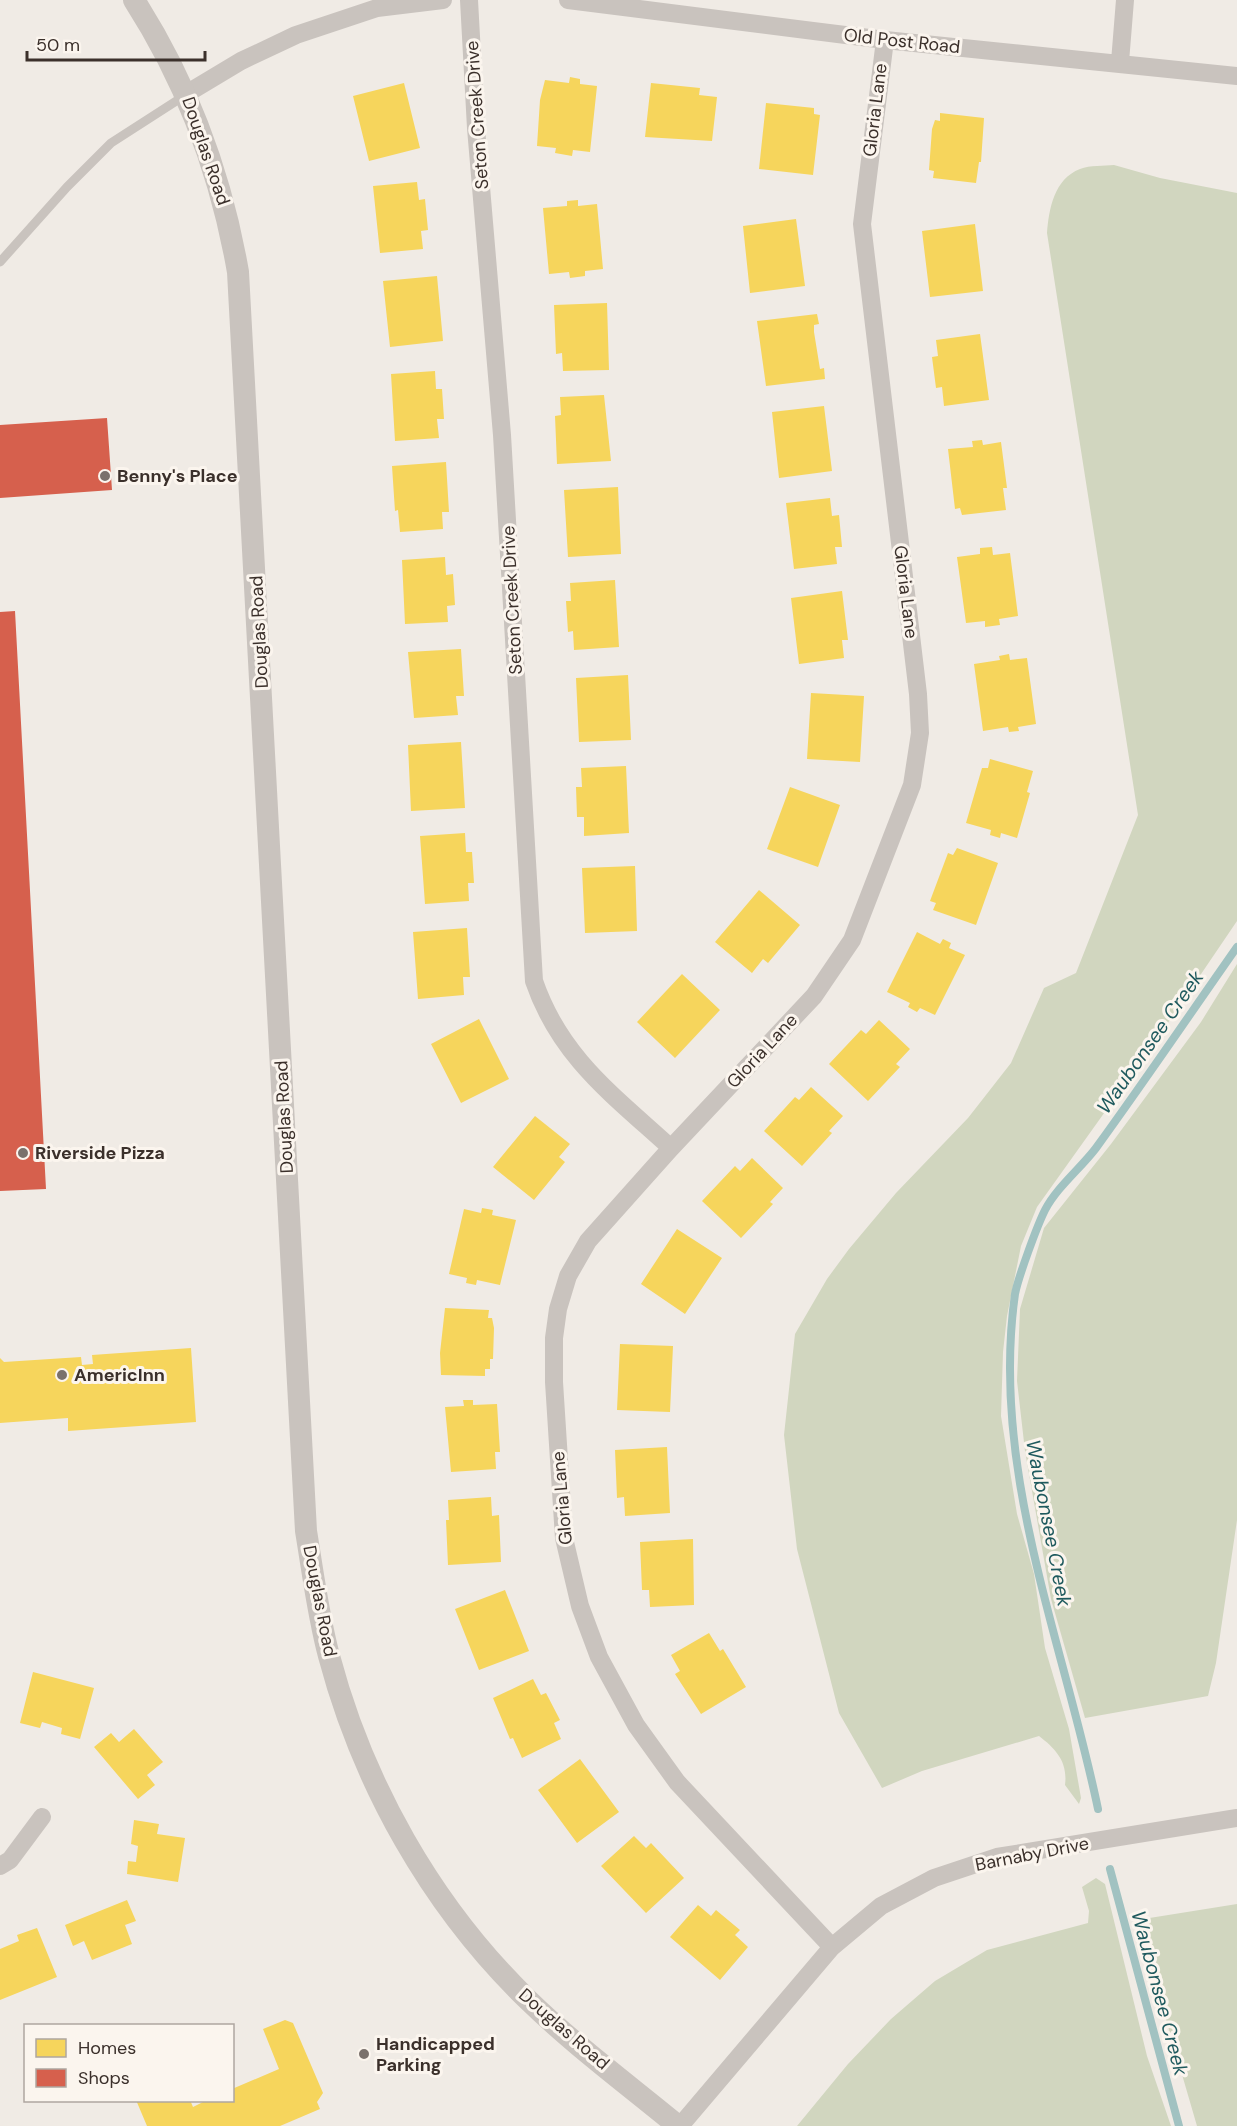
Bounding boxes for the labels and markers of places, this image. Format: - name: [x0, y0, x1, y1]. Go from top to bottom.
- place label: Benny's Place: [117, 464, 238, 488]
- marker: Benny's Place: [98, 469, 112, 483]
- place label: Riverside Pizza: [35, 1141, 165, 1165]
- marker: Riverside Pizza: [16, 1146, 30, 1160]
- place label: AmericInn: [74, 1363, 165, 1387]
- marker: AmericInn: [55, 1368, 69, 1382]
- place label: Handicapped Parking: [376, 2032, 495, 2077]
- marker: Handicapped Parking: [357, 2047, 371, 2061]

